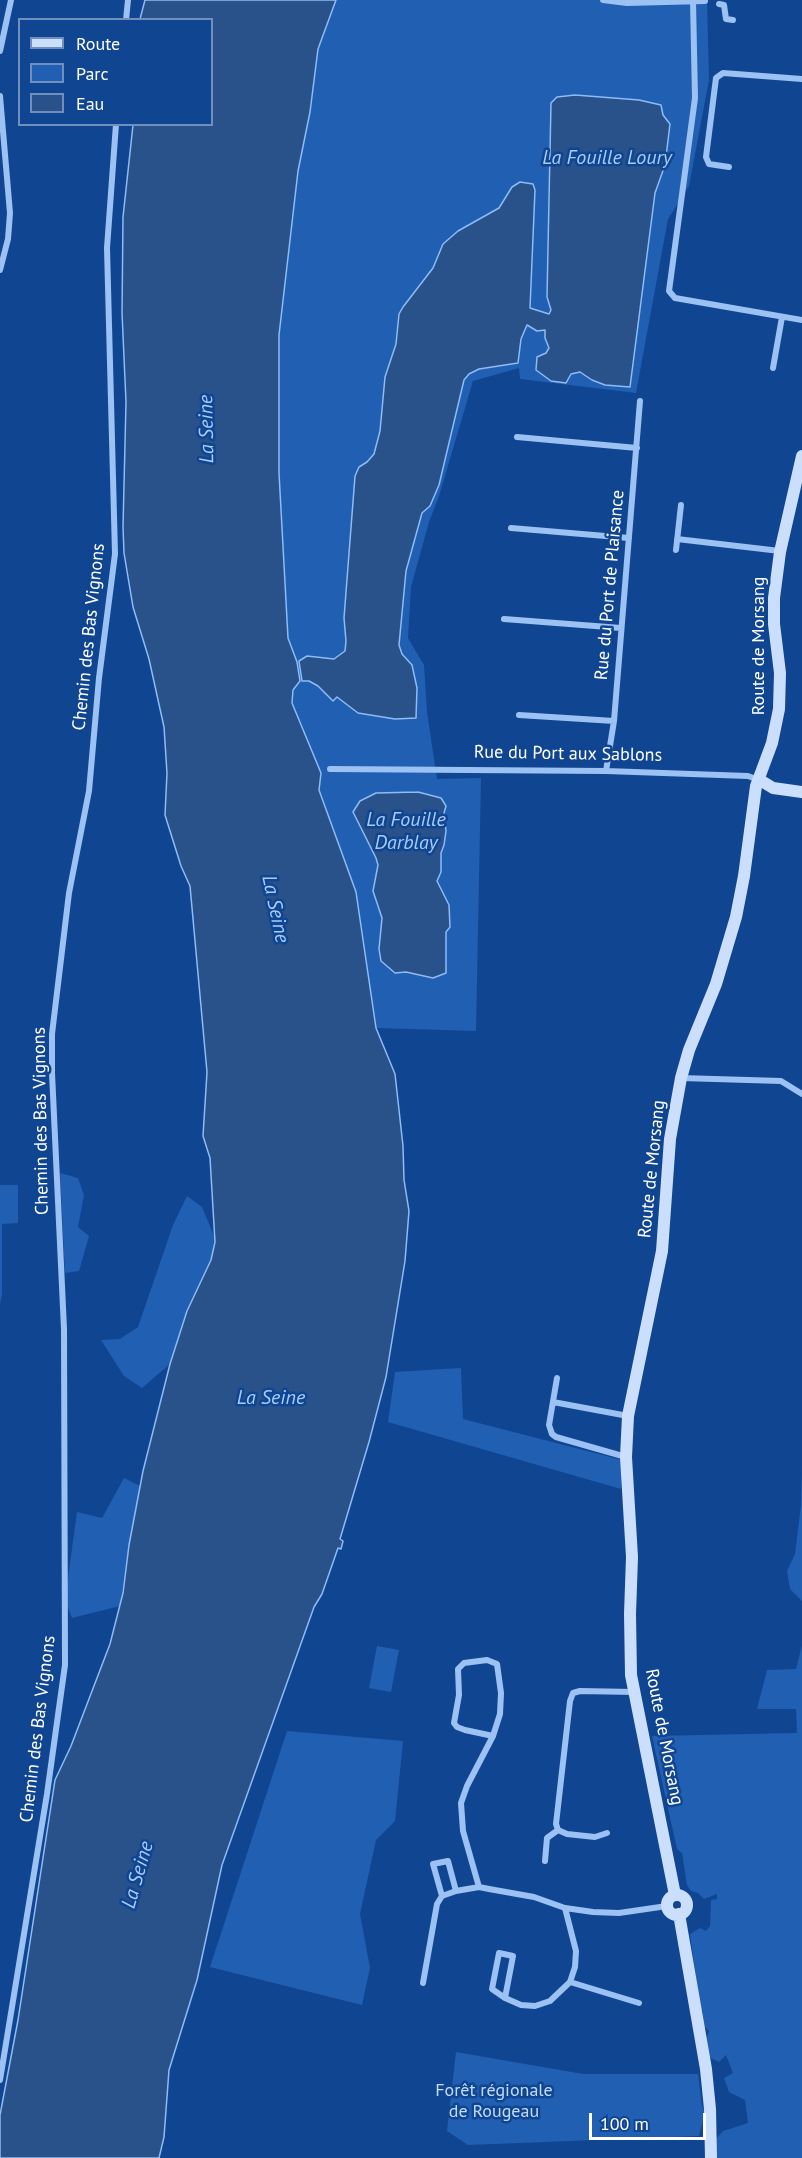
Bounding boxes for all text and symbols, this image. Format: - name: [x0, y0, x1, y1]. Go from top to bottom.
- legend: [18, 18, 213, 126]
- text: Route: [76, 32, 120, 55]
- text: Parc: [76, 62, 109, 85]
- text: Eau: [76, 92, 104, 115]
- water label: La Fouille Loury: [542, 146, 672, 170]
- water label: La Seine: [194, 395, 220, 463]
- street label: Rue du Port de Plaisance: [591, 489, 629, 681]
- street label: Chemin des Bas Vignons: [68, 542, 110, 732]
- street label: Route de Morsang: [748, 577, 770, 715]
- street label: Rue du Port aux Sablons: [474, 742, 662, 766]
- water label: La Fouille Darblay: [366, 808, 446, 855]
- water label: La Seine: [256, 873, 294, 945]
- street label: Chemin des Bas Vignons: [29, 1027, 53, 1215]
- street label: Route de Morsang: [634, 1099, 670, 1239]
- water label: La Seine: [237, 1386, 305, 1410]
- street label: Chemin des Bas Vignons: [16, 1634, 60, 1824]
- street label: Route de Morsang: [640, 1667, 688, 1807]
- water label: La Seine: [117, 1839, 159, 1911]
- park label: Forêt régionale de Rougeau: [435, 2080, 553, 2122]
- scale bar: [592, 2101, 709, 2139]
- text: 100 m: [600, 2112, 649, 2135]

